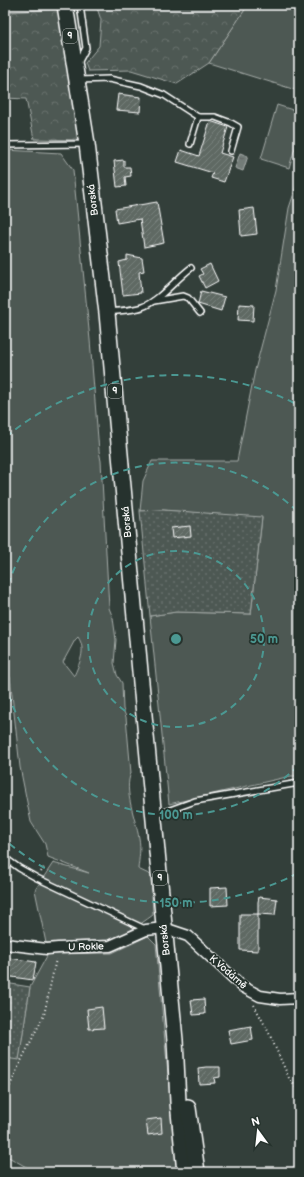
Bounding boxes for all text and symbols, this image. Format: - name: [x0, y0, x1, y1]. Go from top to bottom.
- road number: 9: [63, 29, 77, 43]
- street label: Borská: [85, 183, 101, 216]
- road number: 9: [108, 384, 122, 398]
- street label: Borská: [120, 505, 134, 538]
- centre of rings: [169, 632, 183, 646]
- text: 50 m: [250, 632, 278, 647]
- text: 100 m: [159, 808, 193, 823]
- road number: 9: [153, 871, 167, 885]
- text: 150 m: [160, 896, 192, 911]
- street label: Borská: [157, 923, 173, 956]
- street label: U Rokle: [68, 940, 104, 954]
- street label: K Vodárně: [207, 952, 250, 992]
- north arrow: [238, 1111, 278, 1151]
- text: N: [250, 1114, 261, 1129]

